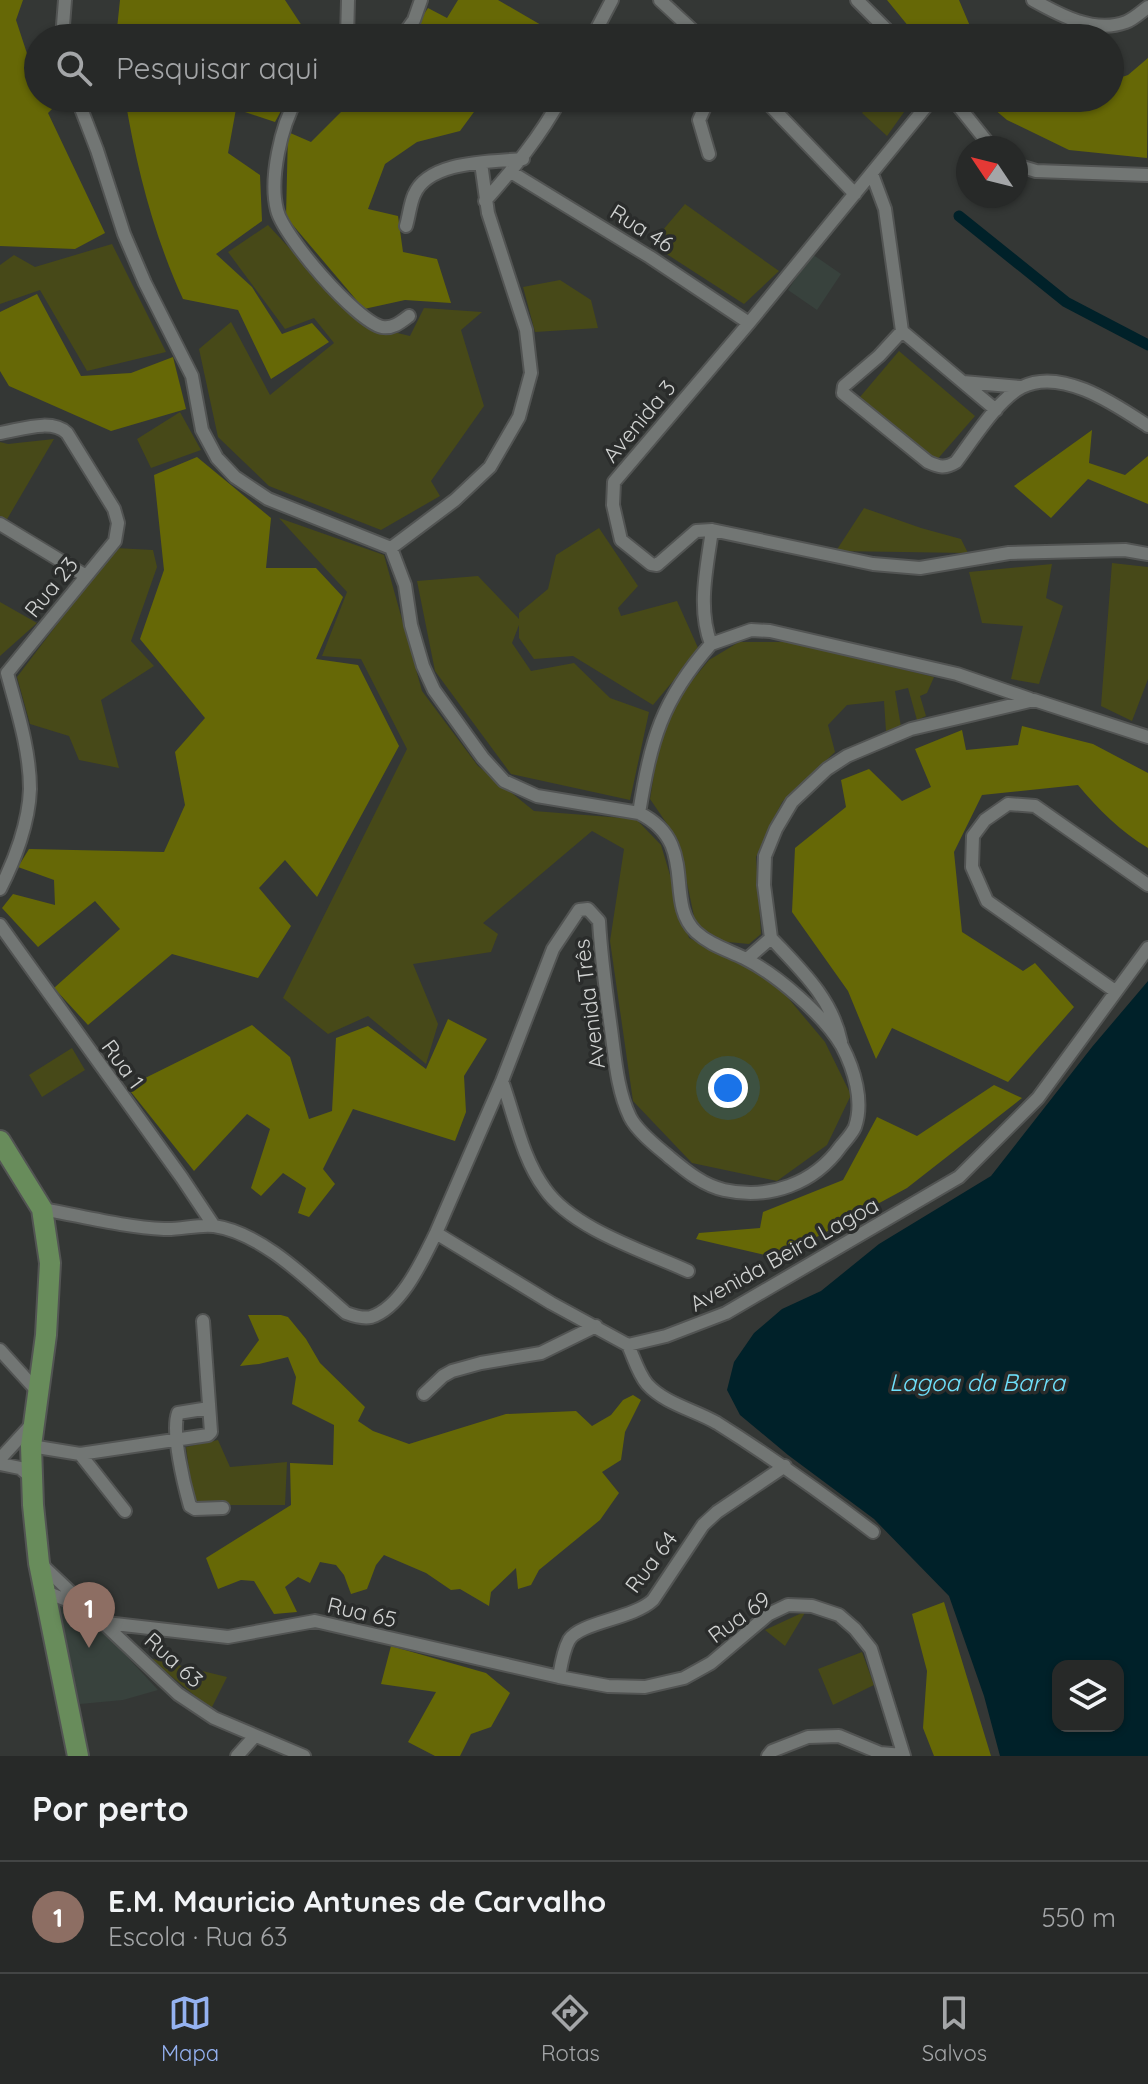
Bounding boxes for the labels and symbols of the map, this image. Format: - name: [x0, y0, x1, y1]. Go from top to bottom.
- north arrow: [956, 136, 1028, 208]
- street label: Rua 46: [605, 198, 679, 258]
- street label: Avenida 3: [596, 374, 682, 468]
- street label: Rua 23: [18, 551, 84, 623]
- street label: Avenida Três: [567, 938, 611, 1070]
- street label: Rua 1: [96, 1034, 150, 1094]
- your location: [708, 1068, 748, 1108]
- street label: Avenida Beira Lagoa: [685, 1190, 883, 1318]
- water label: Lagoa da Barra: [889, 1367, 1066, 1397]
- street label: Rua 64: [619, 1526, 683, 1598]
- pin: 1: [63, 1582, 115, 1648]
- street label: Rua 69: [702, 1585, 776, 1649]
- street label: Rua 65: [325, 1590, 399, 1634]
- street label: Rua 63: [139, 1626, 209, 1694]

